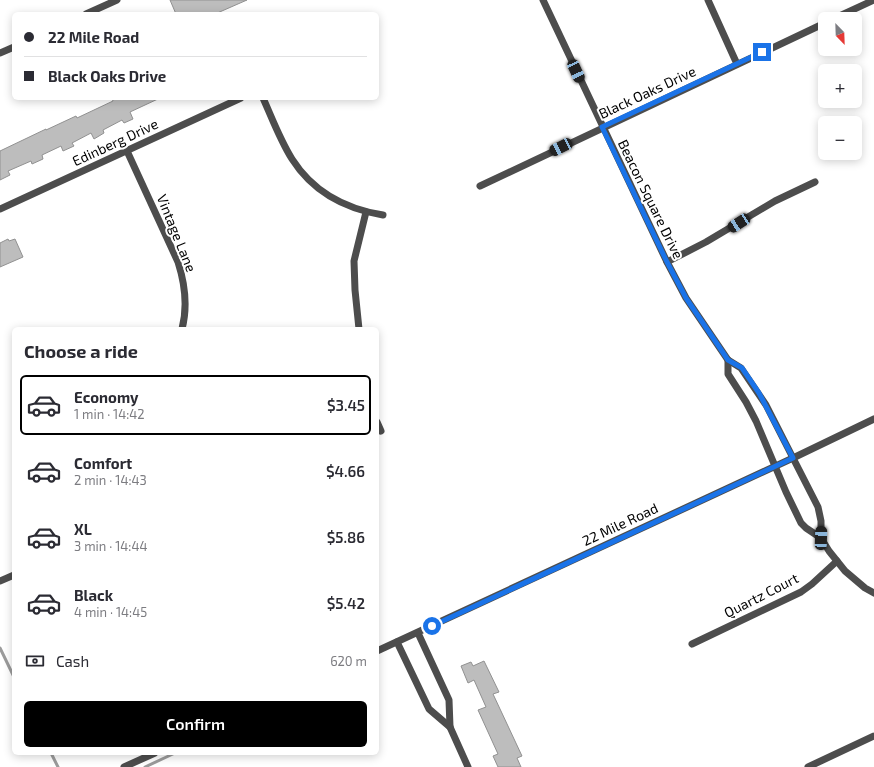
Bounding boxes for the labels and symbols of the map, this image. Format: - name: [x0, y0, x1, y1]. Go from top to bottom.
- north arrow: [818, 12, 862, 56]
- route end: [753, 43, 771, 61]
- car: [565, 58, 587, 84]
- street label: Black Oaks Drive: [596, 62, 698, 122]
- street label: Edinberg Drive: [69, 115, 161, 169]
- car: [548, 136, 574, 158]
- street label: Beacon Square Drive: [615, 137, 687, 261]
- street label: Vintage Lane: [154, 192, 200, 274]
- car: [726, 211, 752, 235]
- street label: 22 Mile Road: [579, 499, 661, 549]
- car: [815, 526, 827, 550]
- street label: Quartz Court: [721, 569, 801, 621]
- route start: [423, 617, 441, 635]

